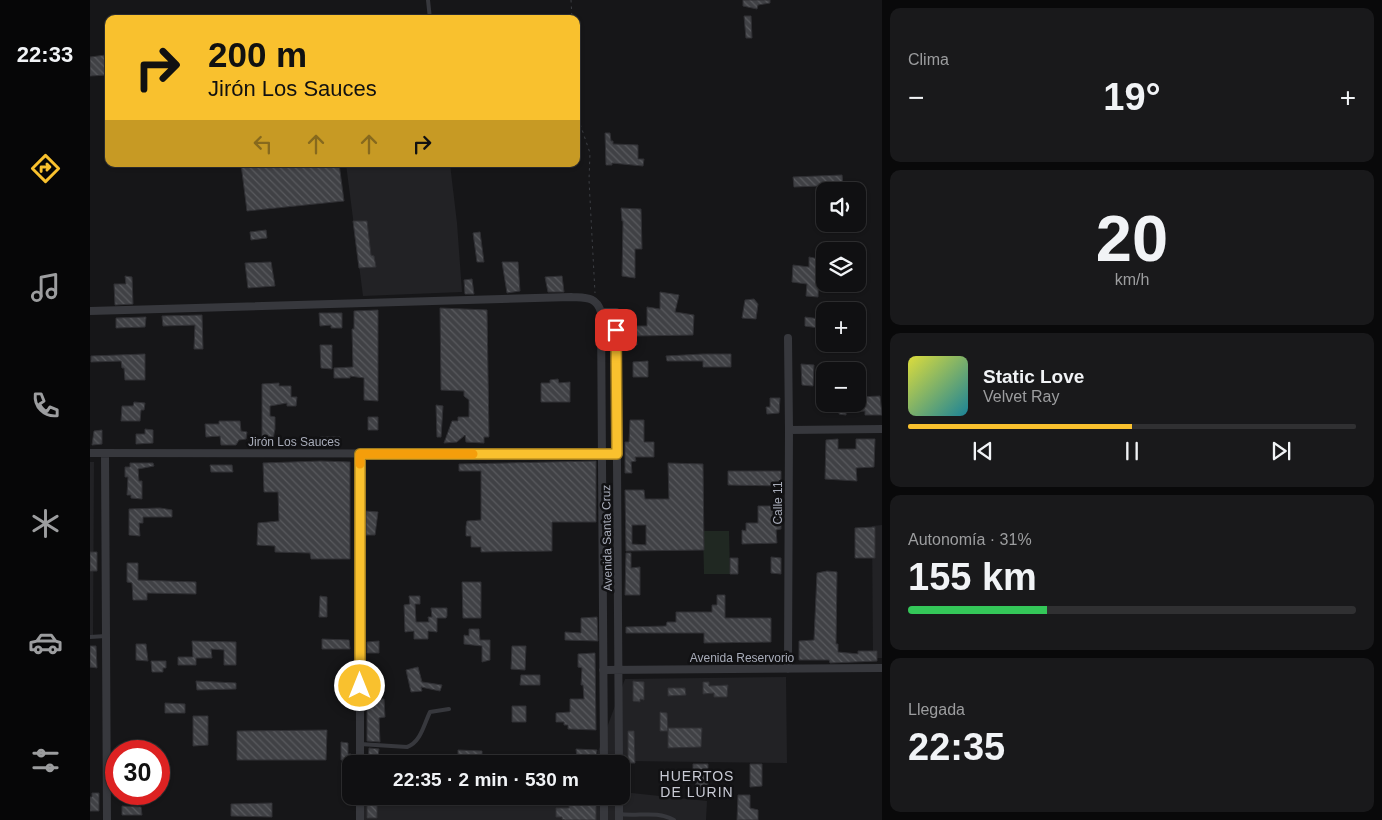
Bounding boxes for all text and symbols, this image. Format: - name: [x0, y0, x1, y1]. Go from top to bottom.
- icon: right: [125, 35, 190, 100]
- text: 200 m: [208, 35, 307, 74]
- text: 22:33: [17, 42, 73, 67]
- text: Clima: [908, 51, 949, 68]
- text: Jirón Los Sauces: [208, 76, 377, 101]
- text: 19°: [1103, 76, 1161, 118]
- text: −: [908, 82, 924, 113]
- text: +: [1340, 82, 1356, 113]
- icon: left: [249, 130, 277, 158]
- icon: ahead: [302, 130, 330, 158]
- icon: ahead: [355, 130, 383, 158]
- icon: right: [408, 130, 436, 158]
- icon: directions: [28, 151, 63, 186]
- map controls: [816, 182, 866, 412]
- button: sound: [816, 182, 866, 232]
- text: 20: [1096, 202, 1168, 275]
- button: layers: [816, 242, 866, 292]
- icon: music: [28, 270, 63, 305]
- text: km/h: [1115, 271, 1149, 288]
- button: +: [816, 302, 866, 352]
- pin: [595, 309, 637, 351]
- icon: arrive: [602, 316, 630, 344]
- button: −: [816, 362, 866, 412]
- text: Static Love: [983, 366, 1084, 387]
- icon: phone: [28, 388, 63, 423]
- text: Velvet Ray: [983, 388, 1059, 405]
- street label: Jirón Los Sauces: [248, 435, 340, 449]
- icon: previous: [969, 437, 997, 465]
- icon: pause: [1118, 437, 1146, 465]
- icon: next: [1267, 437, 1295, 465]
- street label: Calle 11: [771, 481, 785, 525]
- street label: Avenida Santa Cruz: [599, 485, 615, 591]
- icon: climate: [28, 506, 63, 541]
- text: Autonomía · 31%: [908, 531, 1032, 548]
- text: 155 km: [908, 556, 1037, 598]
- icon: car: [28, 625, 63, 660]
- street label: Avenida Reservorio: [690, 651, 795, 665]
- position arrow: [333, 659, 385, 711]
- text: Llegada: [908, 701, 965, 718]
- text: 22:35: [908, 726, 1005, 768]
- speed limit sign: 30: [105, 740, 170, 805]
- icon: filters: [28, 743, 63, 778]
- district label: HUERTOS DE LURIN: [660, 768, 734, 800]
- text: 22:35 · 2 min · 530 m: [393, 769, 579, 790]

